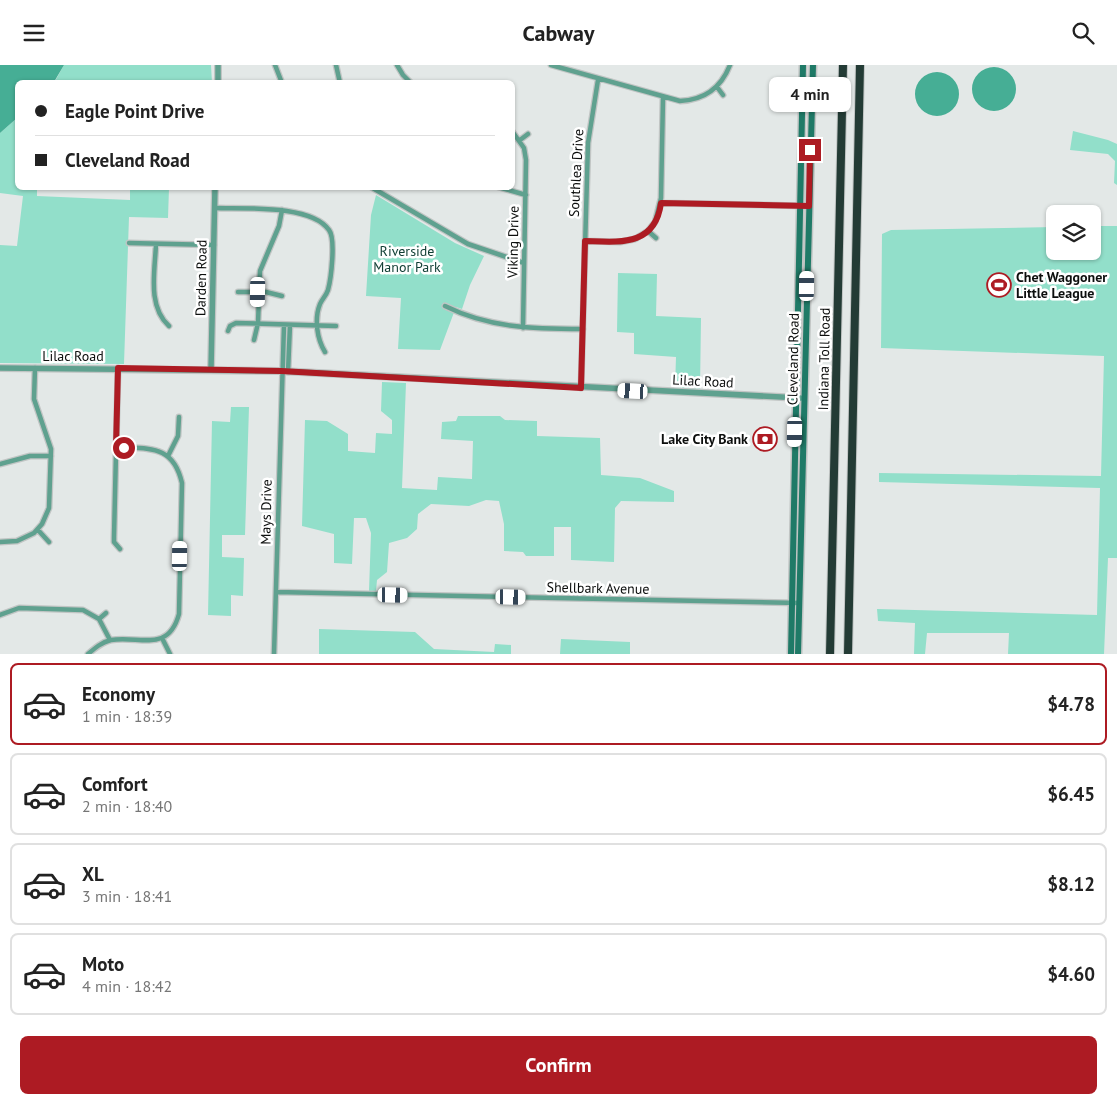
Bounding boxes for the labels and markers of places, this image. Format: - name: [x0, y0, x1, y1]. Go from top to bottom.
- place label: Chet Waggoner Little League: [1016, 268, 1107, 302]
- sports icon: Chet Waggoner Little League: [986, 272, 1012, 298]
- bank icon: Lake City Bank: [752, 426, 778, 452]
- place label: Lake City Bank: [661, 430, 748, 448]

